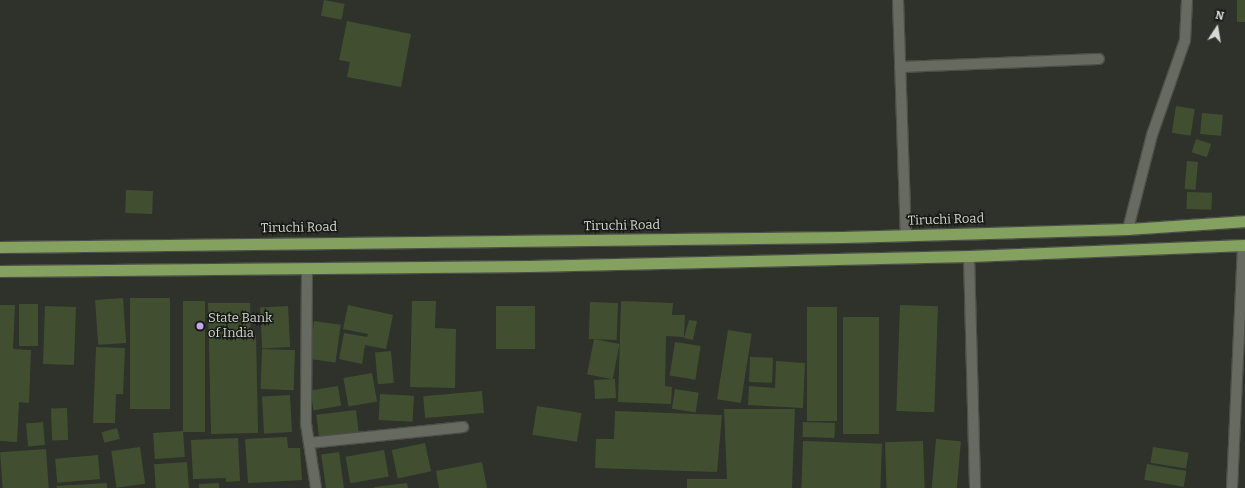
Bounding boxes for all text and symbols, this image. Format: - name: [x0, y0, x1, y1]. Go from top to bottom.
- north arrow: [1197, 8, 1237, 48]
- text: N: [1214, 9, 1225, 23]
- street label: Tiruchi Road: [908, 211, 984, 229]
- street label: Tiruchi Road: [584, 218, 660, 234]
- street label: Tiruchi Road: [261, 220, 337, 236]
- place label: State Bank of India: [208, 311, 272, 342]
- marker: State Bank of India: [195, 321, 205, 331]

